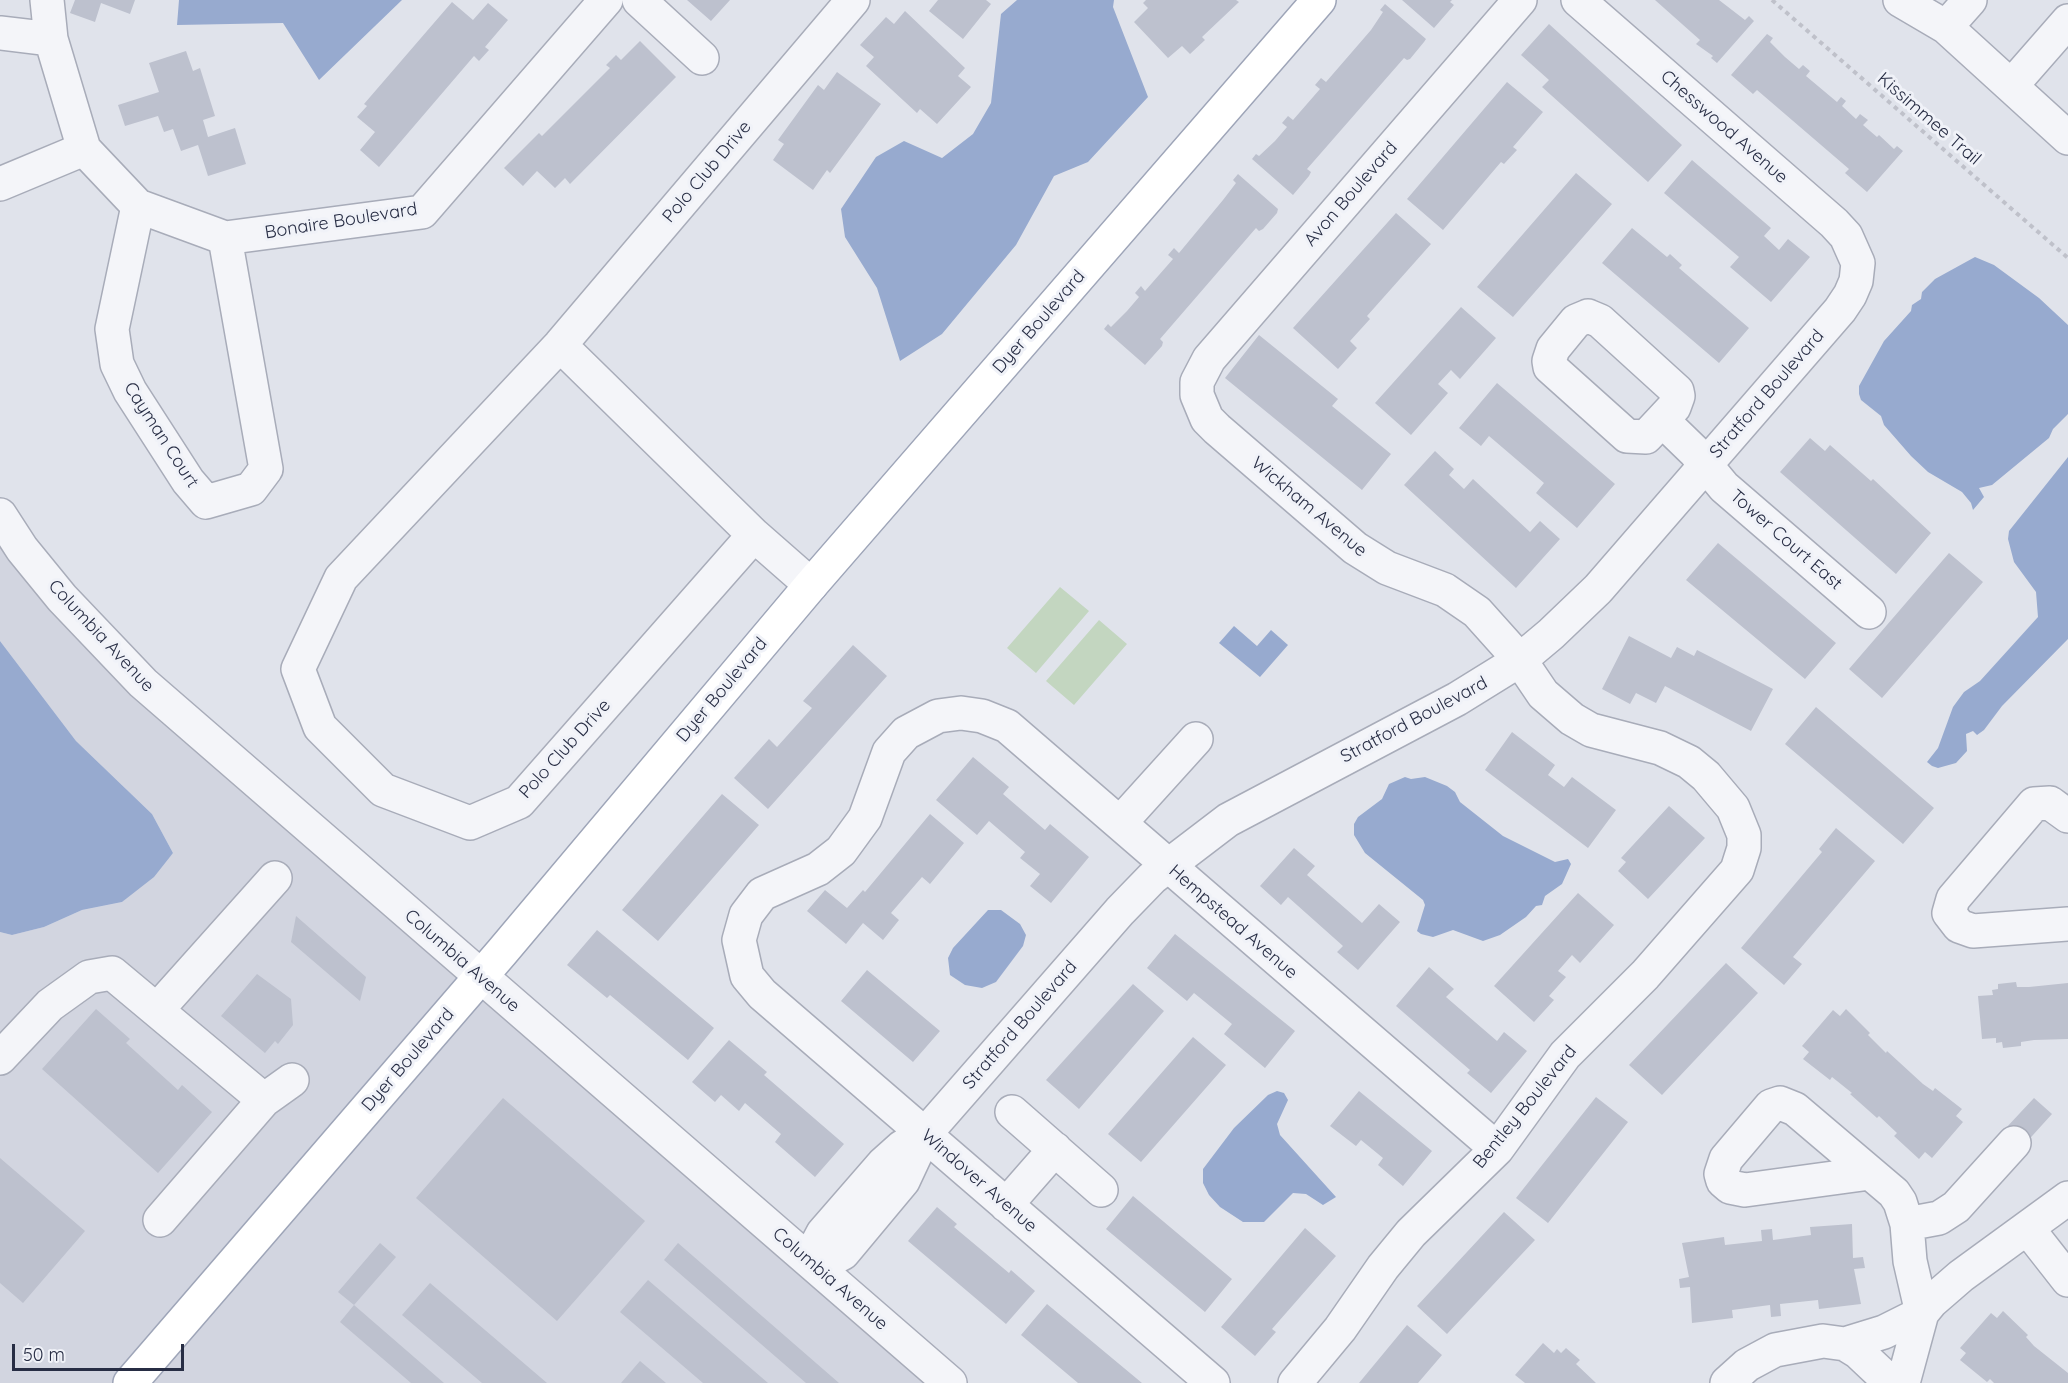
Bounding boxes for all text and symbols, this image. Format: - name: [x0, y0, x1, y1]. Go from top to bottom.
- street label: Chesswood Avenue: [1656, 66, 1792, 188]
- street label: Kissimmee Trail: [1873, 68, 1985, 170]
- street label: Polo Club Drive: [658, 117, 756, 227]
- street label: Avon Boulevard: [1300, 137, 1402, 251]
- street label: Bonaire Boulevard: [263, 198, 419, 244]
- street label: Dyer Boulevard: [988, 266, 1090, 378]
- street label: Stratford Boulevard: [1705, 325, 1829, 463]
- street label: Cayman Court: [119, 378, 203, 492]
- street label: Wickham Avenue: [1247, 452, 1371, 562]
- street label: Tower Court East: [1725, 485, 1847, 595]
- street label: Columbia Avenue: [43, 575, 159, 697]
- street label: Dyer Boulevard: [672, 633, 772, 747]
- street label: Stratford Boulevard: [1337, 672, 1491, 768]
- street label: Polo Club Drive: [515, 695, 615, 803]
- street label: Hempstead Avenue: [1164, 860, 1302, 984]
- street label: Columbia Avenue: [400, 905, 524, 1017]
- street label: Stratford Boulevard: [958, 956, 1082, 1094]
- street label: Dyer Boulevard: [357, 1004, 459, 1116]
- street label: Bentley Boulevard: [1469, 1041, 1581, 1173]
- street label: Windover Avenue: [917, 1125, 1041, 1237]
- street label: Columbia Avenue: [768, 1223, 892, 1335]
- scale bar: [15, 1332, 188, 1370]
- text: 50 m: [23, 1343, 65, 1366]

